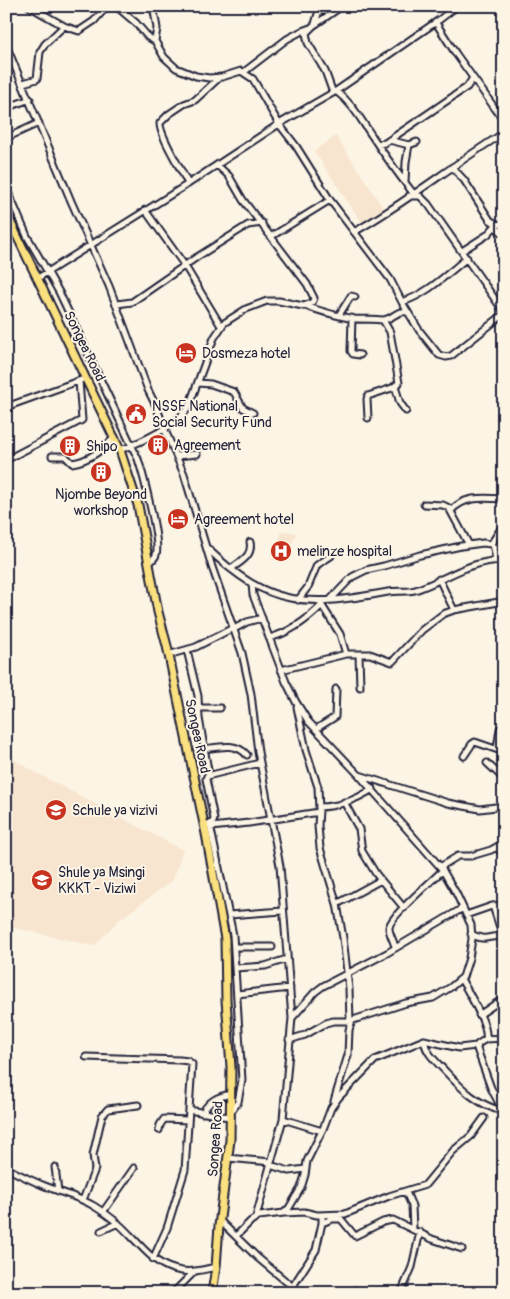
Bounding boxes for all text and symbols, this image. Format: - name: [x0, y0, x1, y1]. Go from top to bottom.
- street label: Songea Road: [60, 308, 109, 384]
- hotel icon: Dosmeza hotel: [174, 341, 198, 365]
- place label: Dosmeza hotel: [202, 345, 291, 362]
- place label: NSSF National Social Security Fund: [152, 398, 272, 431]
- public building icon: NSSF National Social Security Fund: [124, 402, 148, 426]
- building icon: Agreement: [146, 433, 170, 457]
- building icon: Shipo: [58, 434, 82, 458]
- place label: Agreement: [174, 437, 241, 454]
- place label: Shipo: [86, 438, 118, 455]
- building icon: Njombe Beyond workshop: [89, 460, 113, 484]
- place label: Njombe Beyond workshop: [55, 486, 147, 519]
- hotel icon: Agreement hotel: [166, 507, 190, 531]
- place label: Agreement hotel: [194, 511, 294, 528]
- hospital icon: melinze hospital: [269, 539, 293, 563]
- place label: melinze hospital: [297, 543, 392, 560]
- street label: Songea Road: [181, 697, 214, 775]
- school or university icon: Schule ya vizivi: [44, 798, 68, 822]
- place label: Schule ya vizivi: [72, 802, 158, 819]
- place label: Shule ya Msingi KKKT - Viziwi: [58, 864, 145, 897]
- school or university icon: Shule ya Msingi KKKT - Viziwi: [30, 868, 54, 892]
- street label: Songea Road: [204, 1100, 227, 1178]

